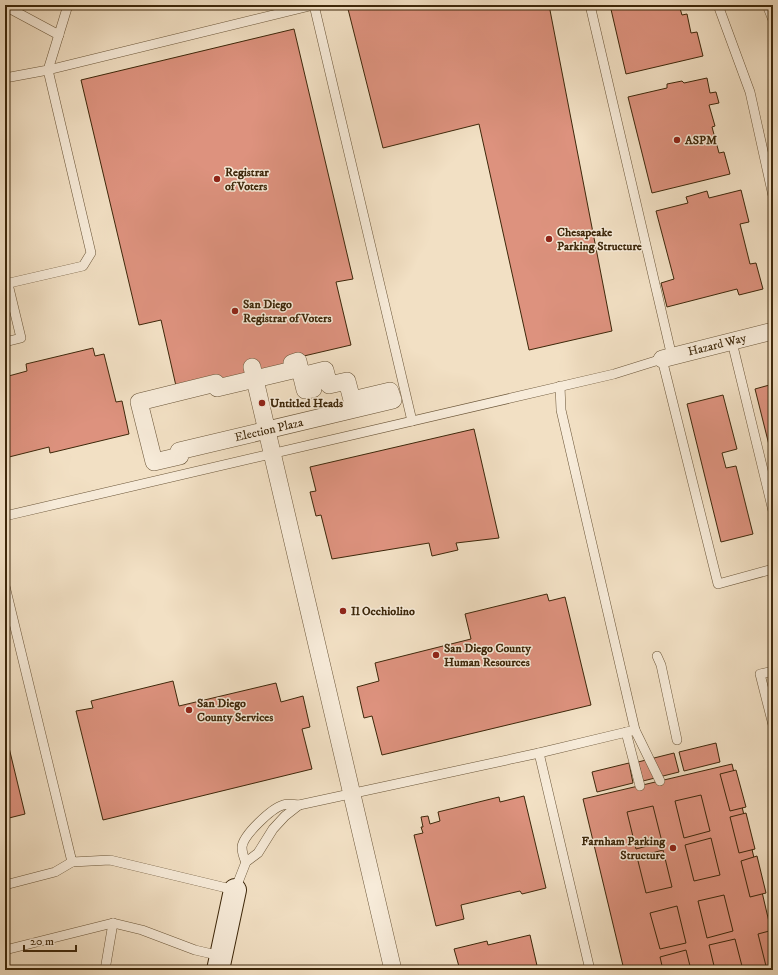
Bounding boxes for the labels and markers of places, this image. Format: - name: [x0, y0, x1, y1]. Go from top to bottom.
- place label: ASPM: [684, 133, 717, 148]
- marker: ASPM: [672, 135, 682, 145]
- place label: Registrar of Voters: [225, 165, 269, 194]
- marker: Registrar of Voters: [212, 174, 222, 184]
- place label: Chesapeake Parking Structure: [557, 225, 642, 254]
- marker: Chesapeake Parking Structure: [544, 234, 554, 244]
- place label: San Diego Registrar of Voters: [243, 297, 332, 326]
- marker: San Diego Registrar of Voters: [230, 306, 240, 316]
- place label: Untitled Heads: [270, 396, 343, 411]
- marker: Untitled Heads: [257, 398, 267, 408]
- place label: Il Occhiolino: [351, 604, 415, 619]
- marker: Il Occhiolino: [338, 606, 348, 616]
- place label: San Diego County Human Resources: [444, 641, 531, 670]
- marker: San Diego County Human Resources: [431, 650, 441, 660]
- place label: San Diego County Services: [197, 696, 273, 725]
- marker: San Diego County Services: [184, 705, 194, 715]
- place label: Farnham Parking Structure: [582, 834, 666, 863]
- marker: Farnham Parking Structure: [668, 843, 678, 853]

